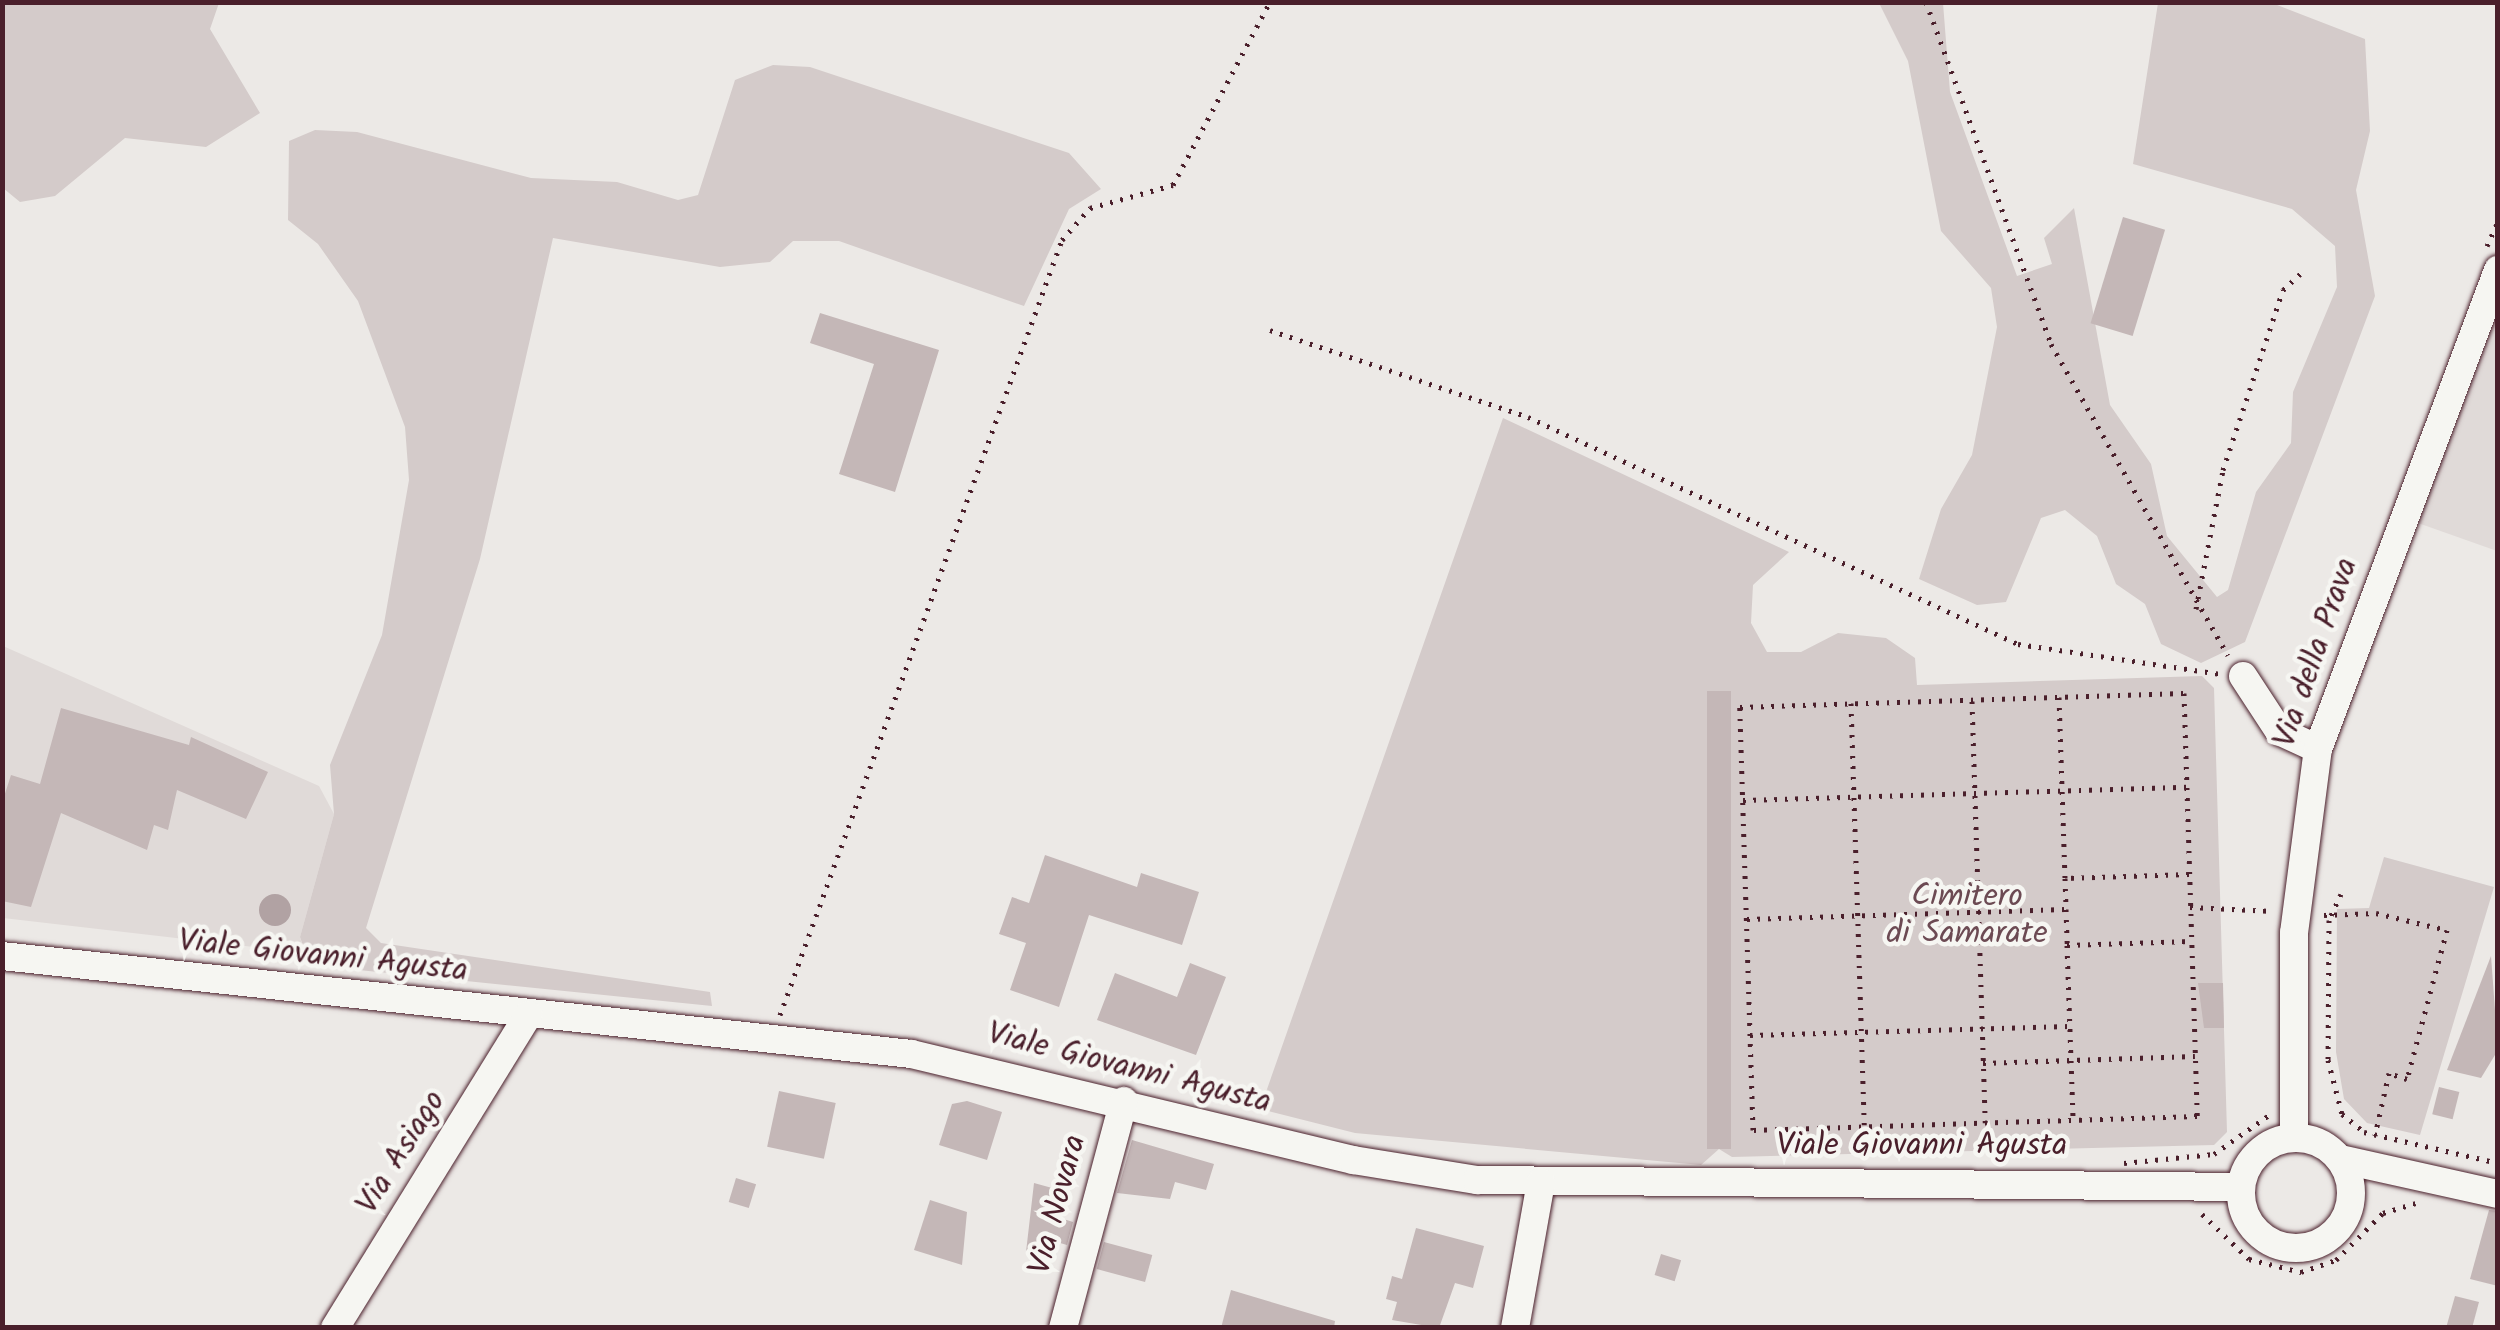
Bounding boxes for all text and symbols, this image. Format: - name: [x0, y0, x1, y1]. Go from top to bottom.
- street label: Via della Prava: [2267, 553, 2367, 753]
- park label: Cimitero di Samarate: [1886, 879, 2048, 954]
- street label: Viale Giovanni Agusta: [177, 923, 469, 991]
- street label: Viale Giovanni Agusta: [983, 1015, 1275, 1123]
- street label: Via Asiago: [349, 1084, 455, 1222]
- street label: Viale Giovanni Agusta: [1777, 1127, 2067, 1165]
- street label: Via Novara: [1022, 1131, 1096, 1279]

